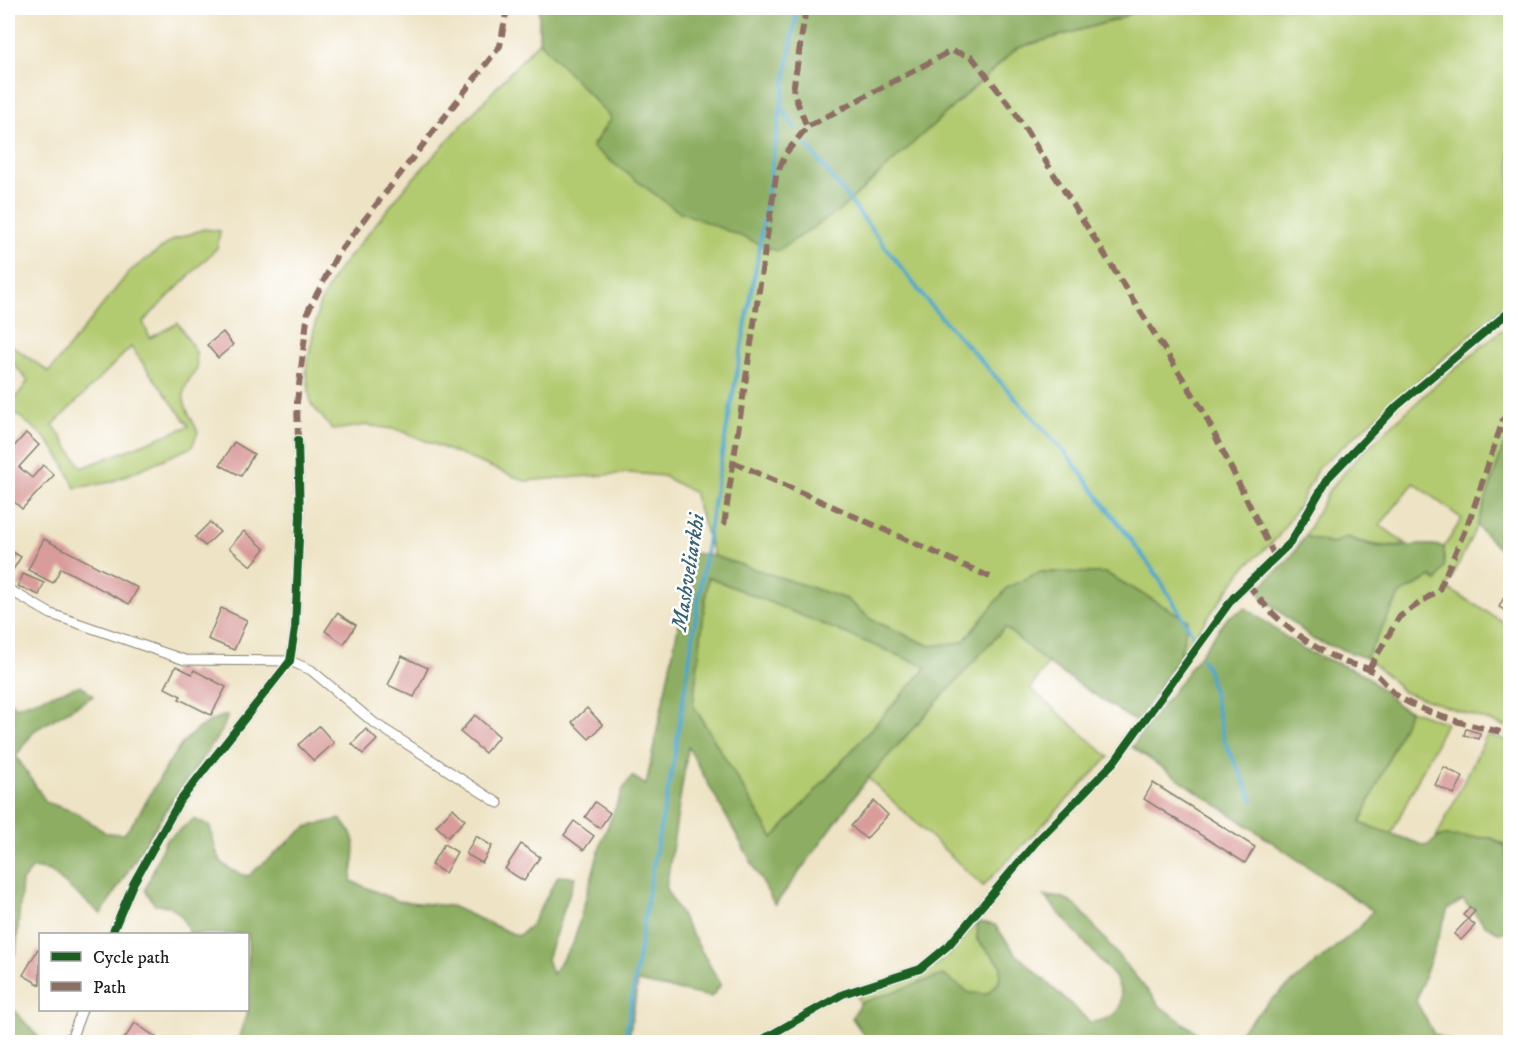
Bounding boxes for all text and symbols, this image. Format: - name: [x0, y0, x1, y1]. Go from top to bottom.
- water label: Mashveliarkhi: [666, 511, 711, 635]
- legend: [39, 933, 249, 1011]
- text: Cycle path: [93, 947, 170, 969]
- text: Path: [93, 977, 127, 999]

